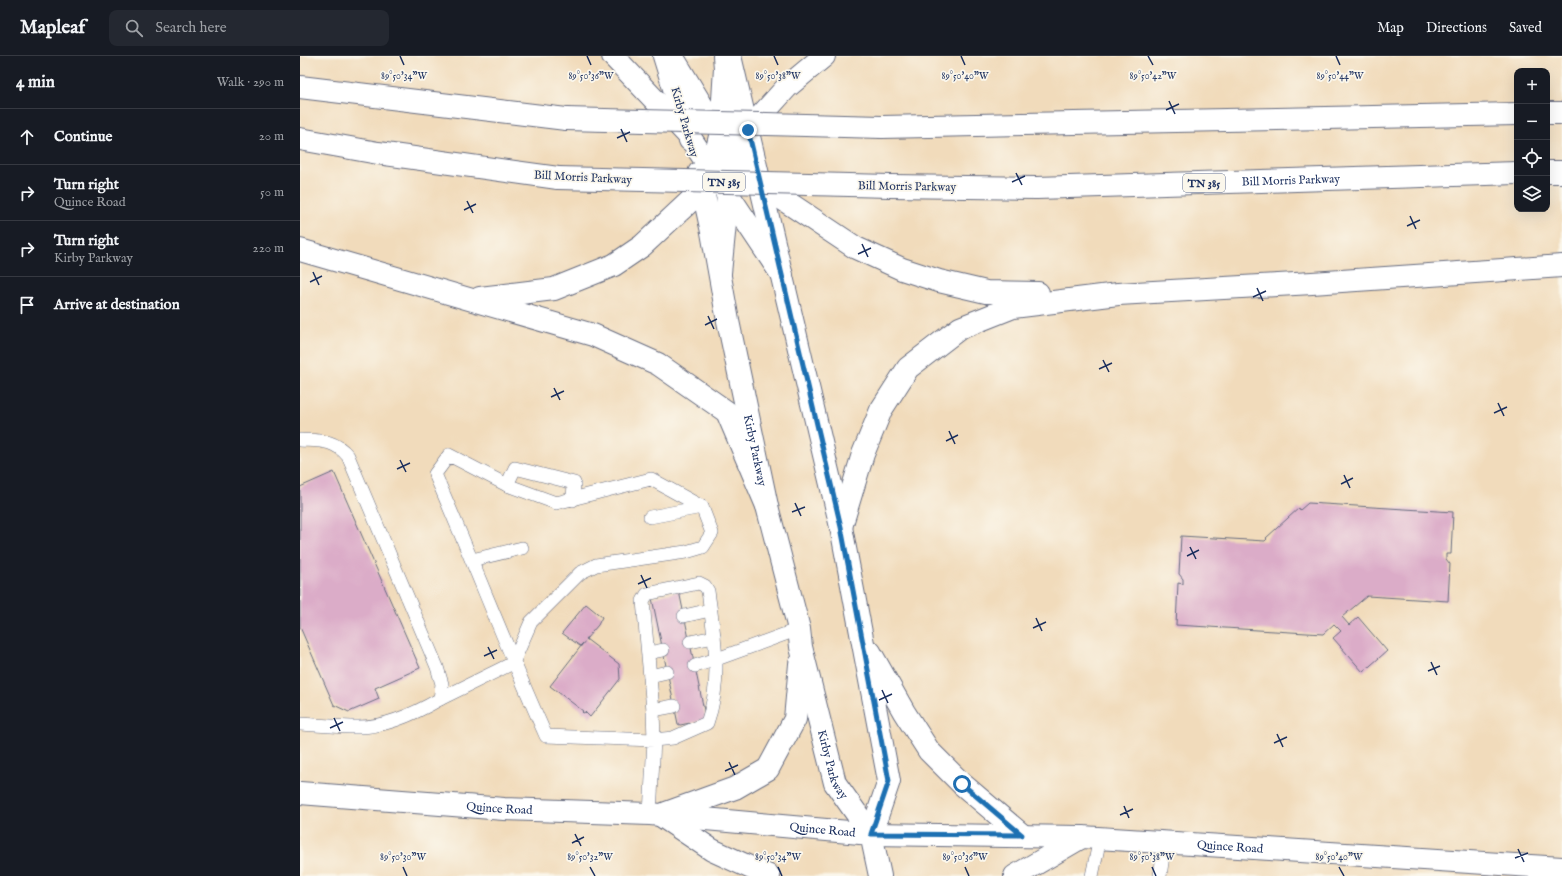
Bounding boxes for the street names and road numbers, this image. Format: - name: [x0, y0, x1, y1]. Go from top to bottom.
- street label: Kirby Parkway: [667, 85, 702, 159]
- street label: Bill Morris Parkway: [533, 167, 633, 188]
- street label: Bill Morris Parkway: [1241, 172, 1340, 190]
- road number: TN 385: [703, 173, 745, 191]
- road number: TN 385: [1183, 174, 1225, 192]
- street label: Bill Morris Parkway: [858, 178, 956, 195]
- street label: Kirby Parkway: [740, 413, 770, 488]
- street label: Kirby Parkway: [814, 728, 851, 802]
- street label: Quince Road: [466, 799, 533, 818]
- street label: Quince Road: [789, 820, 857, 841]
- street label: Quince Road: [1197, 837, 1264, 857]

